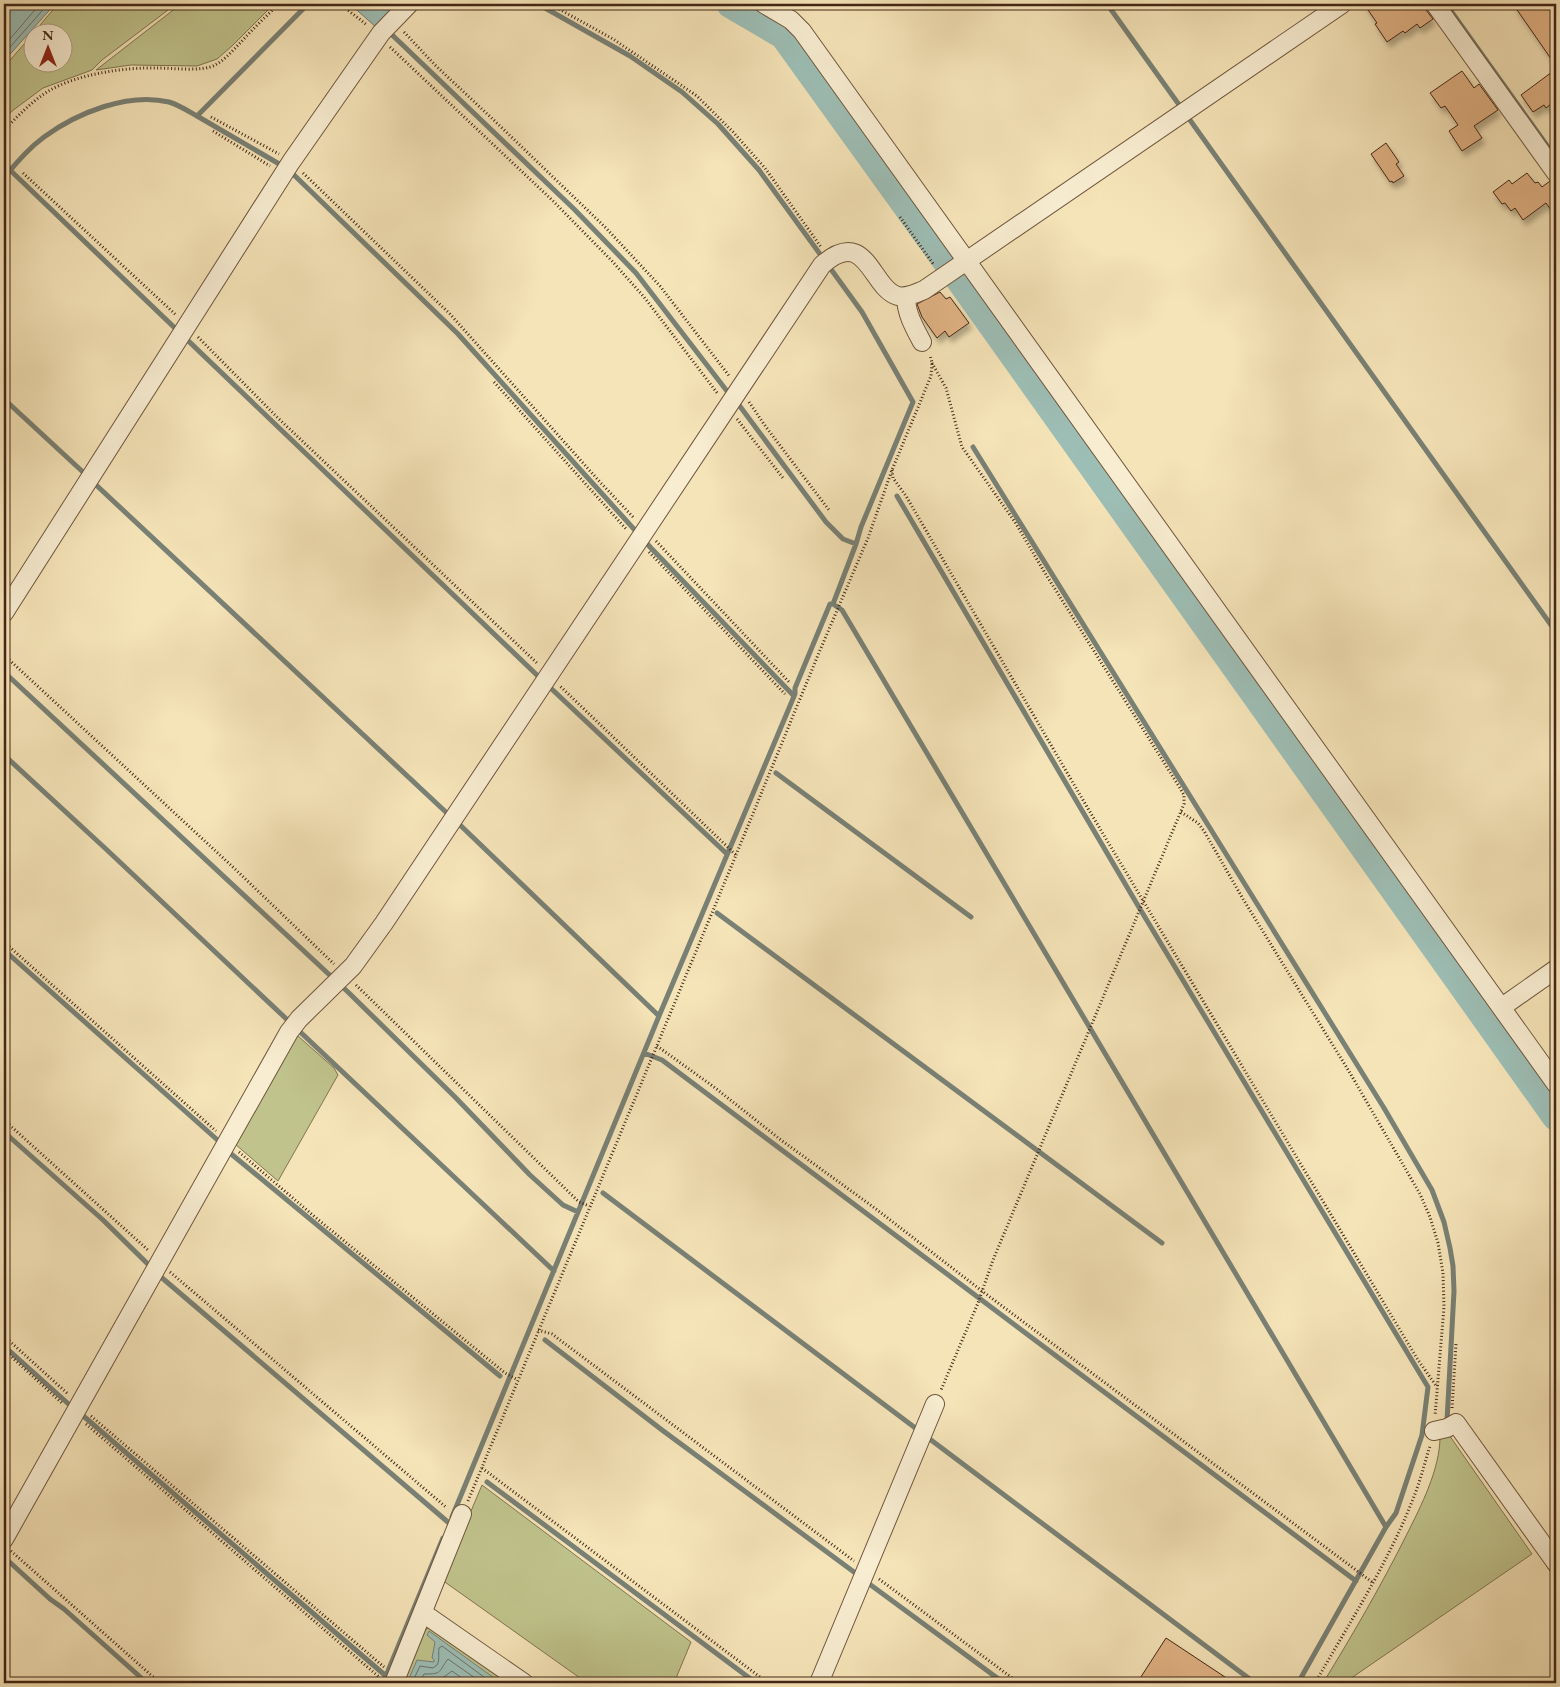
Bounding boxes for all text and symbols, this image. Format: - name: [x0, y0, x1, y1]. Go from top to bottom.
- north arrow: [22, 22, 72, 72]
- text: N: [42, 26, 54, 44]

